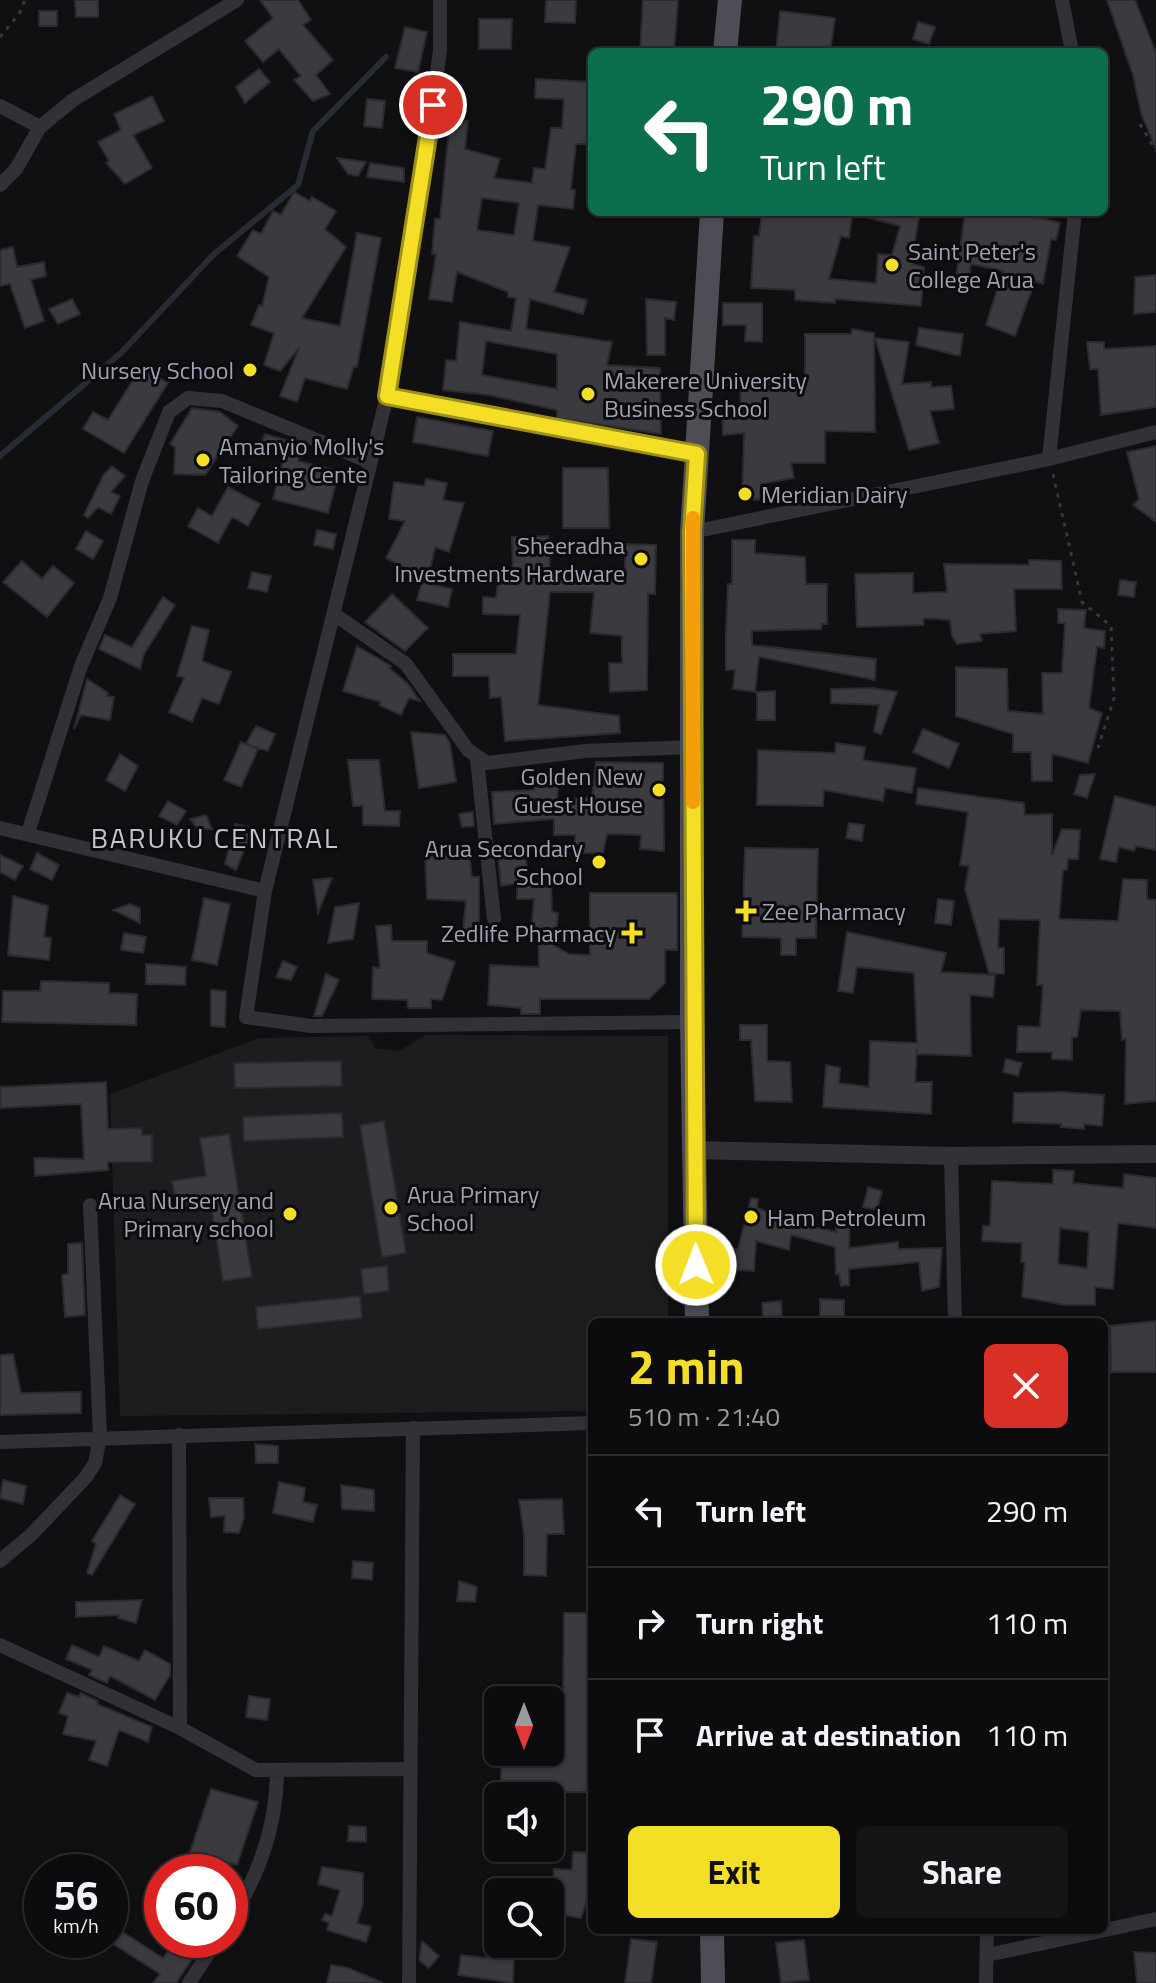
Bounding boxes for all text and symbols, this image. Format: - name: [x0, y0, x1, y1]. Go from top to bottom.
- text: 290 m: [760, 62, 913, 147]
- pin: [399, 71, 467, 139]
- icon: left: [628, 80, 732, 184]
- icon: arrive: [411, 83, 455, 127]
- text: Turn left: [760, 139, 886, 194]
- place label: Saint Peter's College Arua: [908, 233, 1036, 297]
- marker: Saint Peter's College Arua: [883, 256, 901, 274]
- place label: Nursery School: [81, 352, 234, 388]
- marker: Nursery School: [241, 361, 259, 379]
- place label: Makerere University Business School: [604, 362, 807, 426]
- marker: Makerere University Business School: [579, 385, 597, 403]
- place label: Amanyio Molly's Tailoring Cente: [219, 428, 384, 492]
- marker: Amanyio Molly's Tailoring Cente: [194, 451, 212, 469]
- place label: Meridian Dairy: [761, 476, 908, 512]
- marker: Meridian Dairy: [736, 485, 754, 503]
- place label: Sheeradha Investments Hardware: [394, 527, 625, 591]
- marker: Sheeradha Investments Hardware: [632, 550, 650, 568]
- place label: Golden New Guest House: [514, 758, 643, 822]
- marker: Golden New Guest House: [650, 781, 668, 799]
- district label: BARUKU CENTRAL: [91, 816, 339, 859]
- place label: Arua Secondary School: [425, 830, 583, 894]
- marker: Arua Secondary School: [590, 853, 608, 871]
- place label: Zee Pharmacy: [762, 893, 906, 929]
- marker: Zee Pharmacy: [737, 902, 755, 920]
- place label: Zedlife Pharmacy: [441, 915, 616, 951]
- marker: Zedlife Pharmacy: [623, 924, 641, 942]
- place label: Arua Primary School: [407, 1176, 540, 1240]
- place label: Arua Nursery and Primary school: [98, 1182, 274, 1246]
- marker: Arua Primary School: [382, 1199, 400, 1217]
- place label: Ham Petroleum: [767, 1199, 926, 1235]
- marker: Arua Nursery and Primary school: [281, 1205, 299, 1223]
- marker: Ham Petroleum: [742, 1208, 760, 1226]
- position arrow: [654, 1223, 738, 1307]
- text: 2 min: [628, 1330, 745, 1403]
- button: close: [984, 1344, 1068, 1428]
- text: 510 m · 21:40: [628, 1397, 780, 1436]
- text: Turn left: [696, 1488, 806, 1534]
- text: 290 m: [986, 1488, 1068, 1534]
- icon: left: [628, 1489, 672, 1533]
- text: Turn right: [696, 1600, 824, 1646]
- text: 110 m: [986, 1600, 1068, 1646]
- icon: right: [628, 1601, 672, 1645]
- north arrow: [484, 1686, 564, 1766]
- map controls: [484, 1686, 564, 1958]
- text: Arrive at destination: [696, 1712, 961, 1758]
- text: 110 m: [986, 1712, 1068, 1758]
- icon: arrive: [628, 1713, 672, 1757]
- button: sound: [484, 1782, 564, 1862]
- button: Exit: [628, 1826, 840, 1918]
- button: Share: [856, 1826, 1068, 1918]
- speed limit sign: 60: [144, 1854, 248, 1958]
- text: 56: [54, 1865, 98, 1926]
- button: search: [484, 1878, 564, 1958]
- text: km/h: [53, 1910, 99, 1941]

